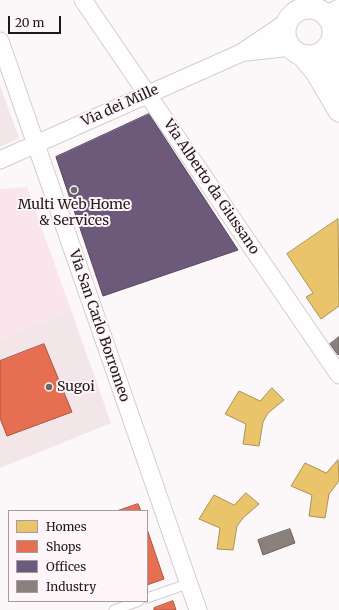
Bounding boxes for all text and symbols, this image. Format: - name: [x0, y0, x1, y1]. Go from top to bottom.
- scale bar: [10, 8, 63, 34]
- text: 20 m: [15, 15, 44, 30]
- street label: Via dei Mille: [79, 82, 161, 130]
- street label: Via Alberto da Giussano: [159, 116, 263, 258]
- marker: Multi Web Home & Services: [69, 185, 79, 195]
- place label: Multi Web Home & Services: [18, 197, 130, 230]
- street label: Via San Carlo Borromeo: [65, 248, 133, 404]
- place label: Sugoi: [57, 379, 95, 395]
- marker: Sugoi: [44, 382, 54, 392]
- legend: [8, 510, 148, 602]
- text: Homes: [46, 519, 87, 534]
- text: Shops: [46, 539, 81, 554]
- text: Offices: [46, 559, 86, 574]
- text: Industry: [46, 579, 96, 594]

